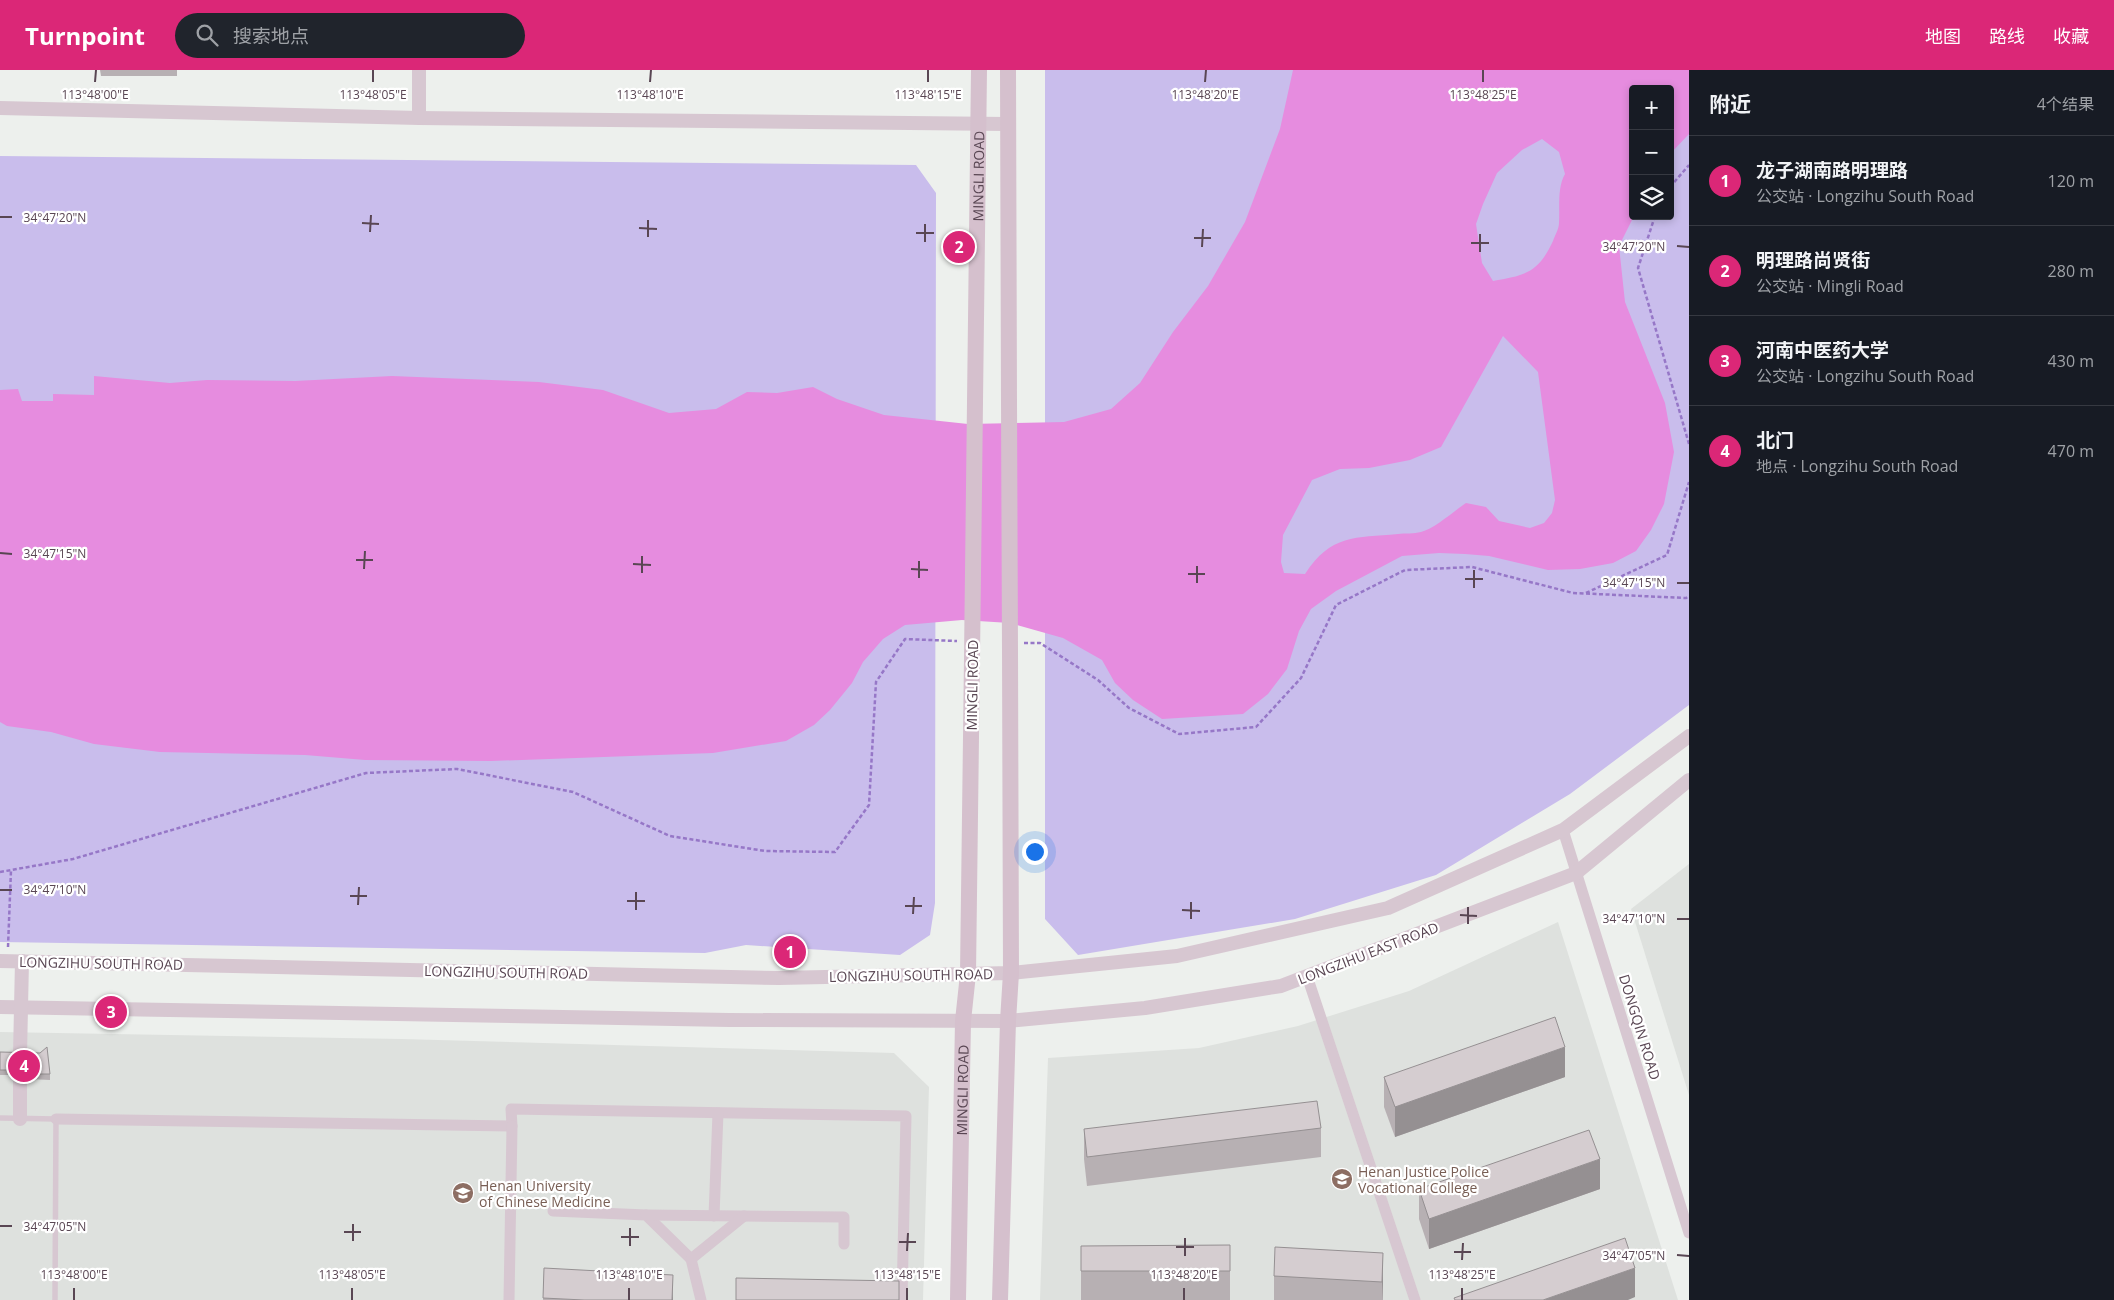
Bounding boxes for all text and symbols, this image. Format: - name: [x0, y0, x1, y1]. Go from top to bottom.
- search box: [175, 13, 525, 58]
- text: Turnpoint: [25, 19, 145, 52]
- icon: search: [193, 21, 221, 49]
- text: 搜索地点: [233, 23, 309, 49]
- text: 地图: [1925, 24, 1961, 48]
- text: 路线: [1989, 24, 2025, 48]
- text: 收藏: [2053, 24, 2089, 48]
- map controls: [1629, 85, 1674, 220]
- button: +: [1629, 85, 1674, 130]
- text: 113°48'00"E: [61, 86, 129, 103]
- text: 113°48'05"E: [339, 86, 407, 103]
- text: 113°48'10"E: [616, 86, 684, 103]
- text: 113°48'15"E: [894, 86, 962, 103]
- text: 113°48'20"E: [1171, 86, 1239, 103]
- text: 113°48'25"E: [1449, 86, 1517, 103]
- text: 附近: [1709, 90, 1751, 118]
- text: 4个结果: [2037, 93, 2094, 115]
- button: −: [1629, 130, 1674, 175]
- street label: MINGLI ROAD: [968, 131, 988, 221]
- text: 龙子湖南路明理路: [1756, 157, 1908, 183]
- text: 1: [1720, 170, 1730, 192]
- text: 120 m: [2048, 170, 2094, 192]
- button: layers: [1629, 175, 1674, 220]
- text: 公交站 · Longzihu South Road: [1756, 185, 1974, 207]
- text: 34°47'20"N: [24, 209, 86, 226]
- pin: 2: [943, 228, 975, 266]
- text: 34°47'20"N: [1603, 238, 1665, 255]
- text: 明理路尚贤街: [1756, 247, 1870, 273]
- text: 2: [1720, 260, 1730, 282]
- text: 280 m: [2048, 260, 2094, 282]
- text: 公交站 · Mingli Road: [1756, 275, 1904, 297]
- text: 河南中医药大学: [1756, 337, 1889, 363]
- text: 3: [1720, 350, 1730, 372]
- text: 430 m: [2048, 350, 2094, 372]
- text: 公交站 · Longzihu South Road: [1756, 365, 1974, 387]
- text: 北门: [1756, 427, 1794, 453]
- text: 4: [1720, 440, 1730, 462]
- text: 470 m: [2048, 440, 2094, 462]
- text: 地点 · Longzihu South Road: [1756, 455, 1958, 477]
- text: 34°47'15"N: [24, 545, 86, 562]
- text: 34°47'15"N: [1603, 574, 1665, 591]
- street label: MINGLI ROAD: [962, 640, 982, 730]
- your location: [1022, 839, 1048, 865]
- text: 34°47'10"N: [24, 881, 86, 898]
- text: 34°47'10"N: [1603, 910, 1665, 927]
- street label: LONGZIHU EAST ROAD: [1295, 917, 1441, 989]
- pin: 1: [774, 933, 806, 971]
- street label: LONGZIHU SOUTH ROAD: [19, 952, 183, 974]
- street label: LONGZIHU SOUTH ROAD: [424, 961, 588, 983]
- street label: LONGZIHU SOUTH ROAD: [829, 964, 993, 986]
- street label: DONGQIN ROAD: [1615, 972, 1665, 1082]
- pin: 3: [95, 993, 127, 1031]
- street label: MINGLI ROAD: [951, 1045, 972, 1136]
- pin: 4: [8, 1047, 40, 1085]
- place label: Henan Justice Police Vocational College: [1358, 1162, 1489, 1197]
- school or university icon: Henan Justice Police Vocational College: [1330, 1167, 1354, 1191]
- place label: Henan University of Chinese Medicine: [479, 1176, 611, 1211]
- school or university icon: Henan University of Chinese Medicine: [451, 1181, 475, 1205]
- text: 34°47'05"N: [24, 1218, 86, 1235]
- text: 34°47'05"N: [1603, 1247, 1665, 1264]
- text: 113°48'00"E: [40, 1266, 108, 1283]
- text: 113°48'05"E: [318, 1266, 386, 1283]
- text: 113°48'10"E: [595, 1266, 663, 1283]
- text: 113°48'15"E: [873, 1266, 941, 1283]
- text: 113°48'20"E: [1150, 1266, 1218, 1283]
- text: 113°48'25"E: [1428, 1266, 1496, 1283]

